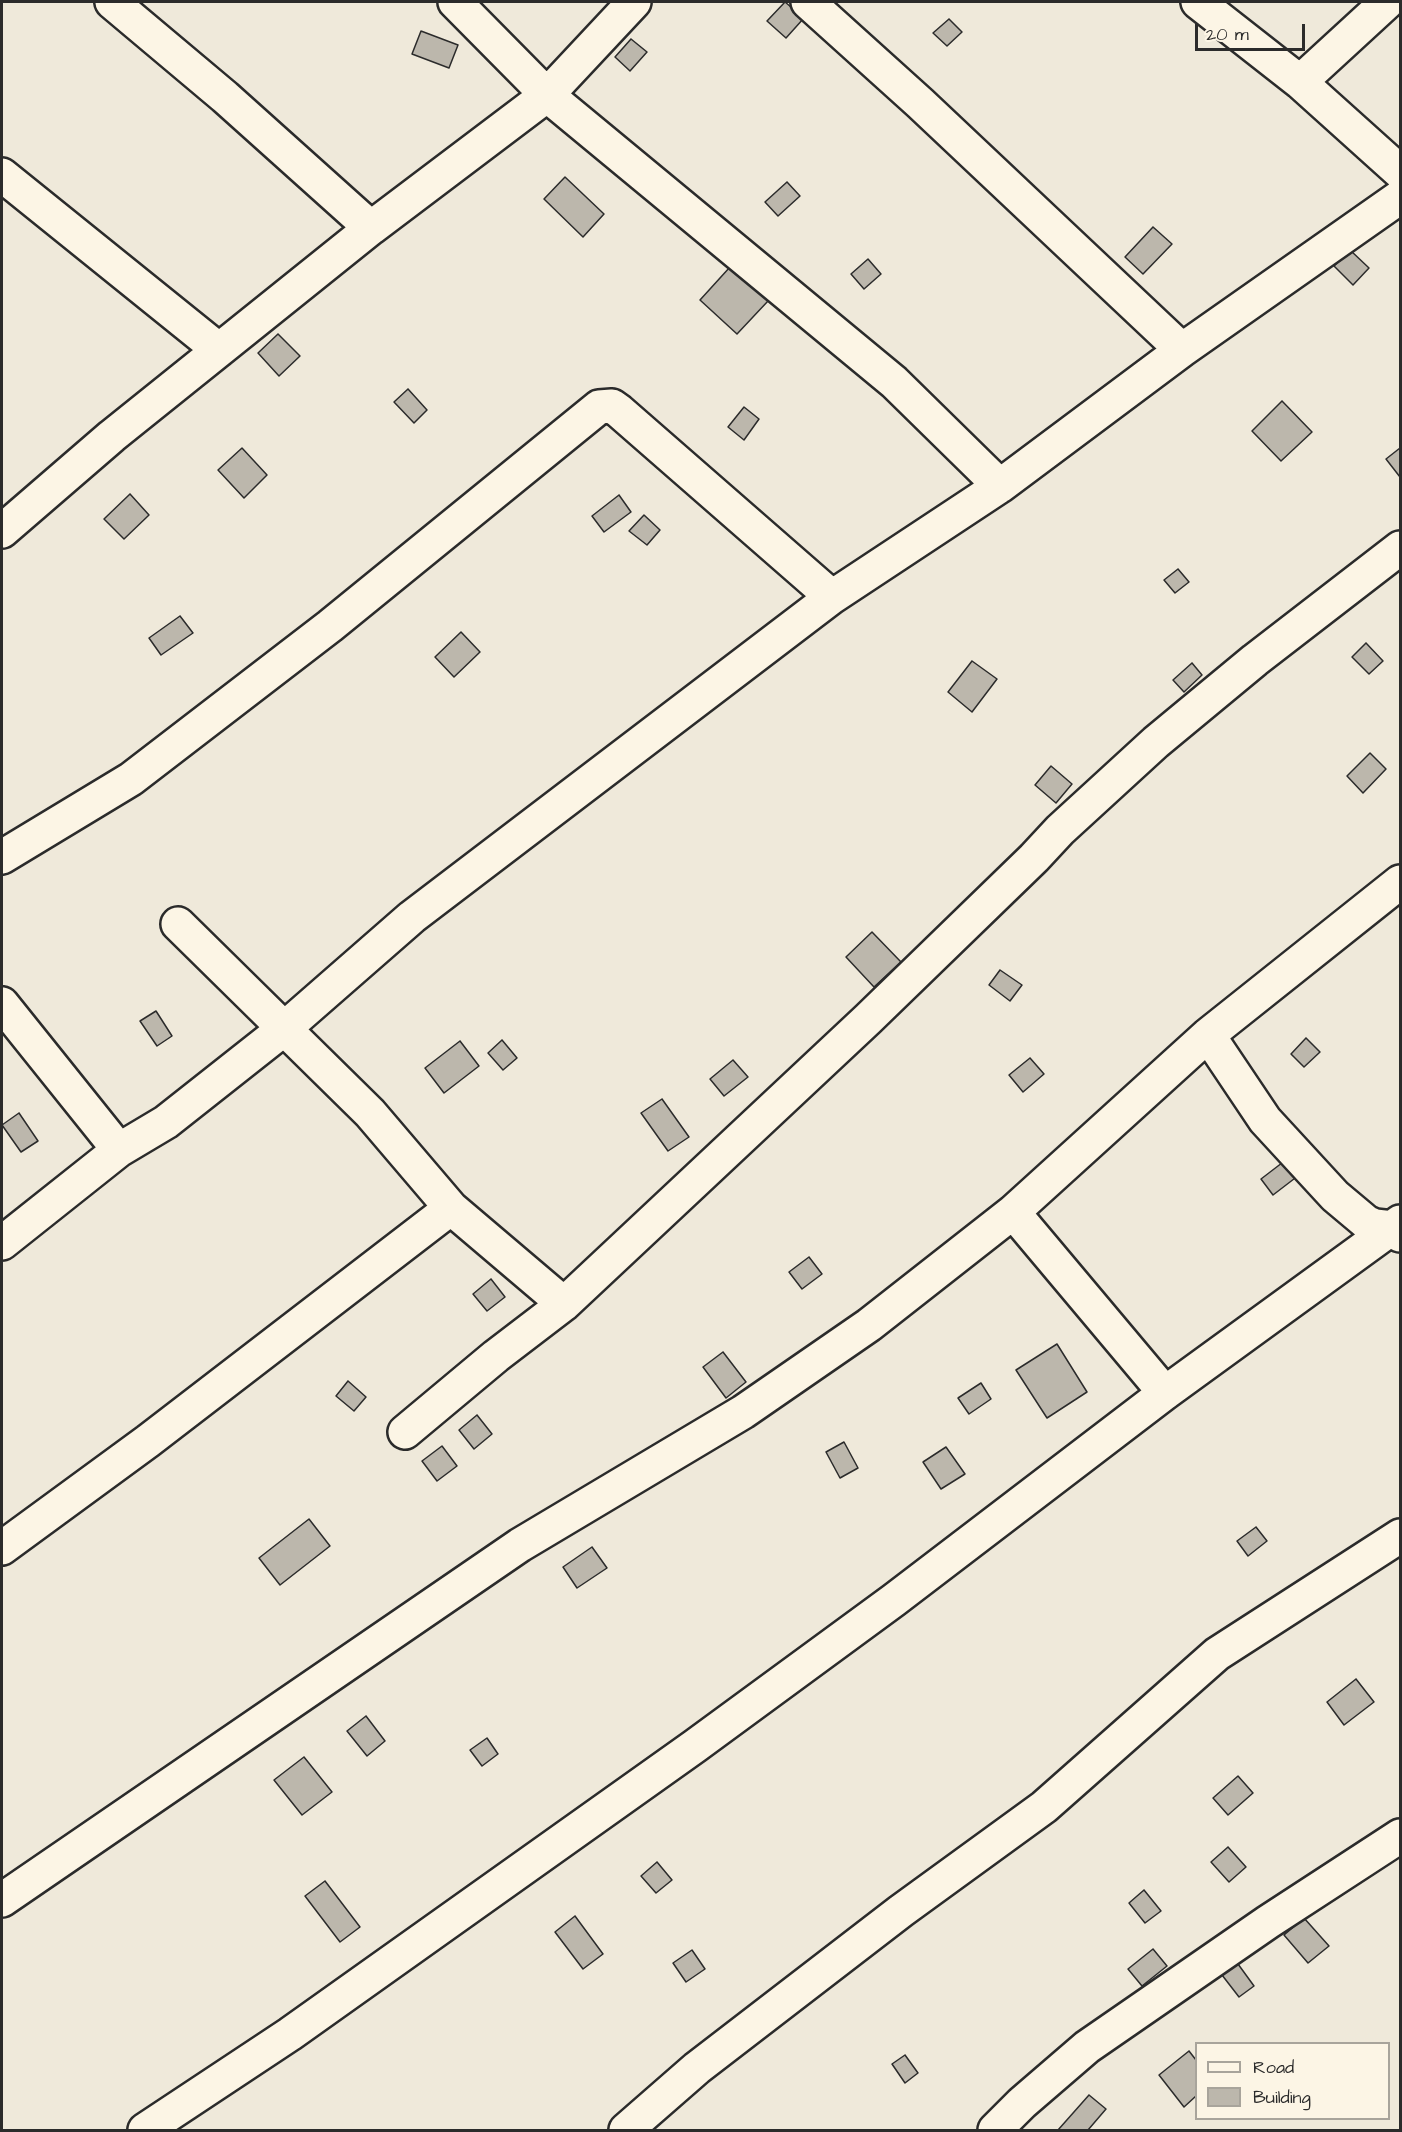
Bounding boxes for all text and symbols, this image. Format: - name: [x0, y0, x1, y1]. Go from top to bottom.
- scale bar: [1198, 12, 1308, 50]
- text: 20 m: [1206, 22, 1249, 47]
- legend: [1195, 2042, 1390, 2120]
- text: Road: [1253, 2055, 1294, 2080]
- text: Building: [1253, 2085, 1311, 2110]

